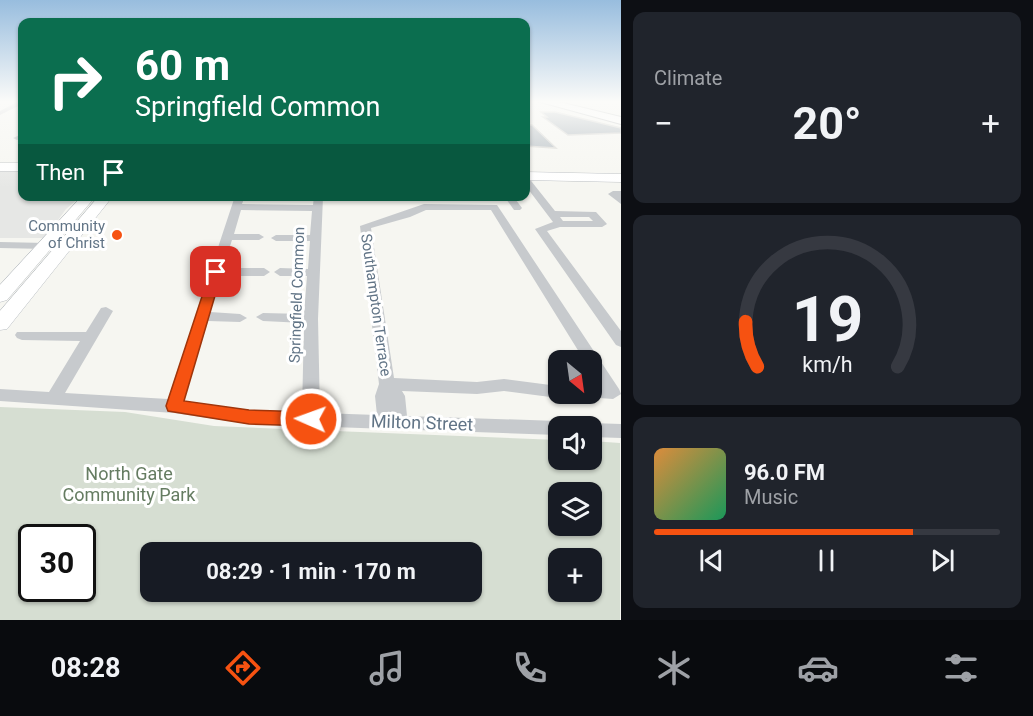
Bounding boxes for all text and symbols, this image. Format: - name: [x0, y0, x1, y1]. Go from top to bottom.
- text: 60 m: [135, 41, 230, 90]
- icon: right: [36, 42, 114, 120]
- text: Climate: [654, 66, 722, 90]
- text: Springfield Common: [135, 91, 380, 123]
- text: 20°: [792, 97, 862, 150]
- text: −: [654, 104, 673, 143]
- text: +: [981, 104, 1000, 143]
- icon: arrive: [97, 156, 130, 189]
- text: Then: [36, 160, 85, 185]
- place label: Community of Christ: [28, 217, 105, 252]
- street label: Springfield Common: [286, 227, 308, 363]
- marker: Community of Christ: [110, 228, 124, 242]
- street label: Southampton Terrace: [357, 233, 395, 377]
- pin: [190, 246, 241, 297]
- icon: arrive: [199, 255, 232, 288]
- text: 19: [791, 283, 863, 356]
- north arrow: [548, 350, 602, 404]
- map controls: [548, 350, 602, 602]
- text: km/h: [802, 352, 852, 377]
- position arrow: [279, 387, 343, 451]
- street label: Milton Street: [371, 410, 474, 435]
- button: sound: [548, 416, 602, 470]
- text: 96.0 FM: [744, 460, 825, 485]
- park label: North Gate Community Park: [63, 463, 196, 505]
- button: layers: [548, 482, 602, 536]
- text: Music: [744, 485, 798, 509]
- speed limit sign: 30: [18, 524, 96, 602]
- icon: previous: [695, 544, 728, 577]
- icon: pause: [810, 544, 843, 577]
- icon: next: [926, 544, 959, 577]
- button: +: [548, 548, 602, 602]
- text: 08:29 · 1 min · 170 m: [206, 559, 416, 584]
- icon: directions: [222, 647, 264, 689]
- icon: music: [366, 647, 408, 689]
- icon: phone: [509, 647, 551, 689]
- icon: climate: [653, 647, 695, 689]
- icon: car: [797, 647, 839, 689]
- icon: filters: [940, 647, 982, 689]
- text: 08:28: [51, 652, 120, 684]

